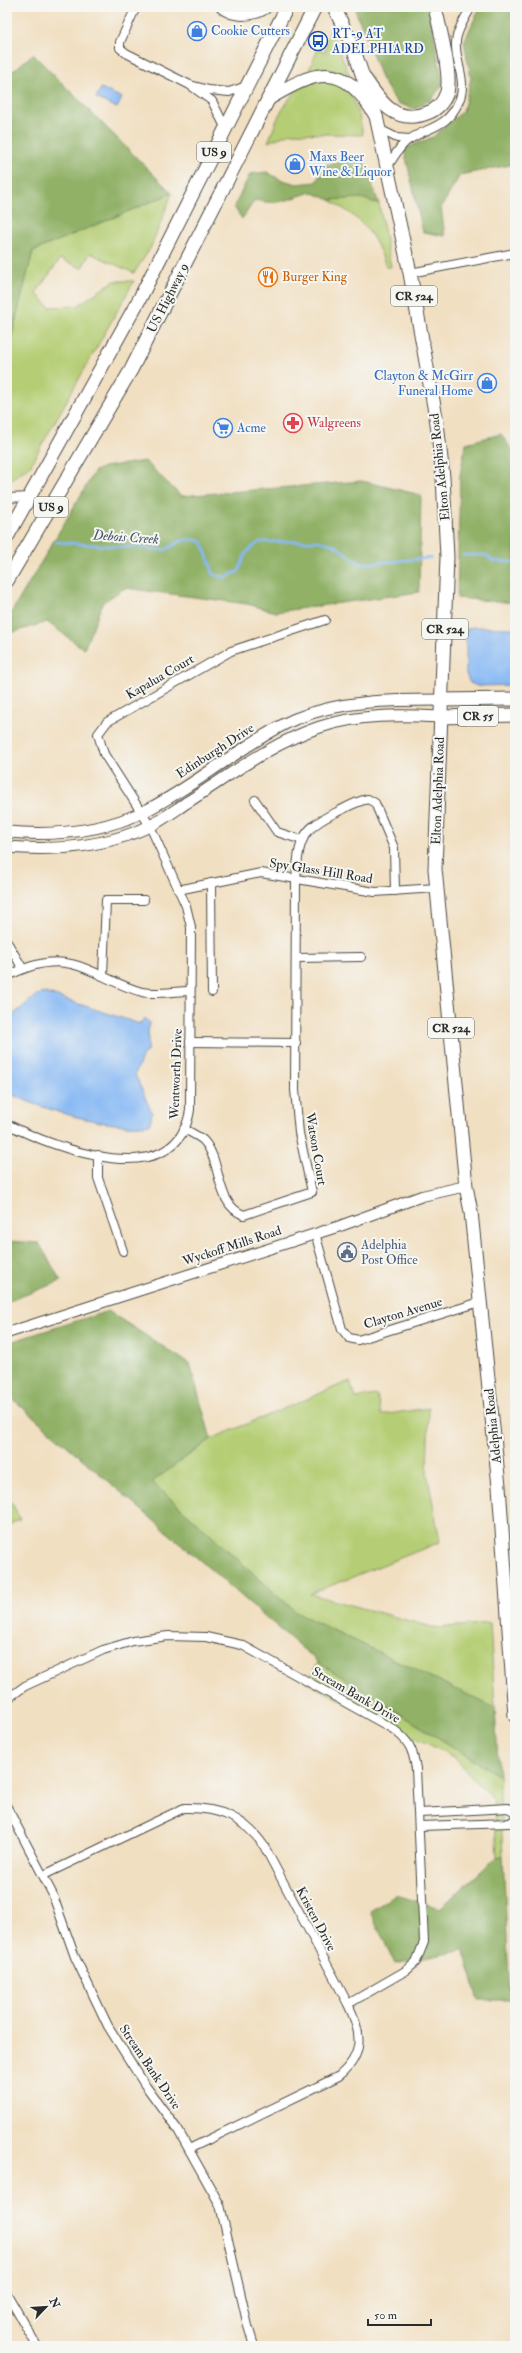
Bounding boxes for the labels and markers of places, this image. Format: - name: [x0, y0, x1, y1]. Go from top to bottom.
- shop icon: Cookie Cutters: [186, 20, 208, 42]
- place label: Cookie Cutters: [211, 23, 291, 39]
- place label: RT-9 AT ADELPHIA RD: [331, 26, 424, 57]
- bus stop icon: RT-9 AT ADELPHIA RD: [307, 30, 329, 52]
- place label: Maxs Beer Wine & Liquor: [308, 149, 392, 180]
- shop icon: Maxs Beer Wine & Liquor: [284, 153, 306, 175]
- restaurant icon: Burger King: [257, 266, 279, 288]
- place label: Burger King: [282, 269, 348, 285]
- place label: Clayton & McGirr Funeral Home: [374, 368, 474, 399]
- shop icon: Clayton & McGirr Funeral Home: [476, 372, 498, 394]
- pharmacy icon: Walgreens: [282, 412, 304, 434]
- place label: Walgreens: [306, 415, 362, 431]
- supermarket icon: Acme: [212, 417, 234, 439]
- place label: Acme: [236, 420, 267, 436]
- place label: Adelphia Post Office: [360, 1237, 418, 1268]
- public building icon: Adelphia Post Office: [336, 1241, 358, 1263]

